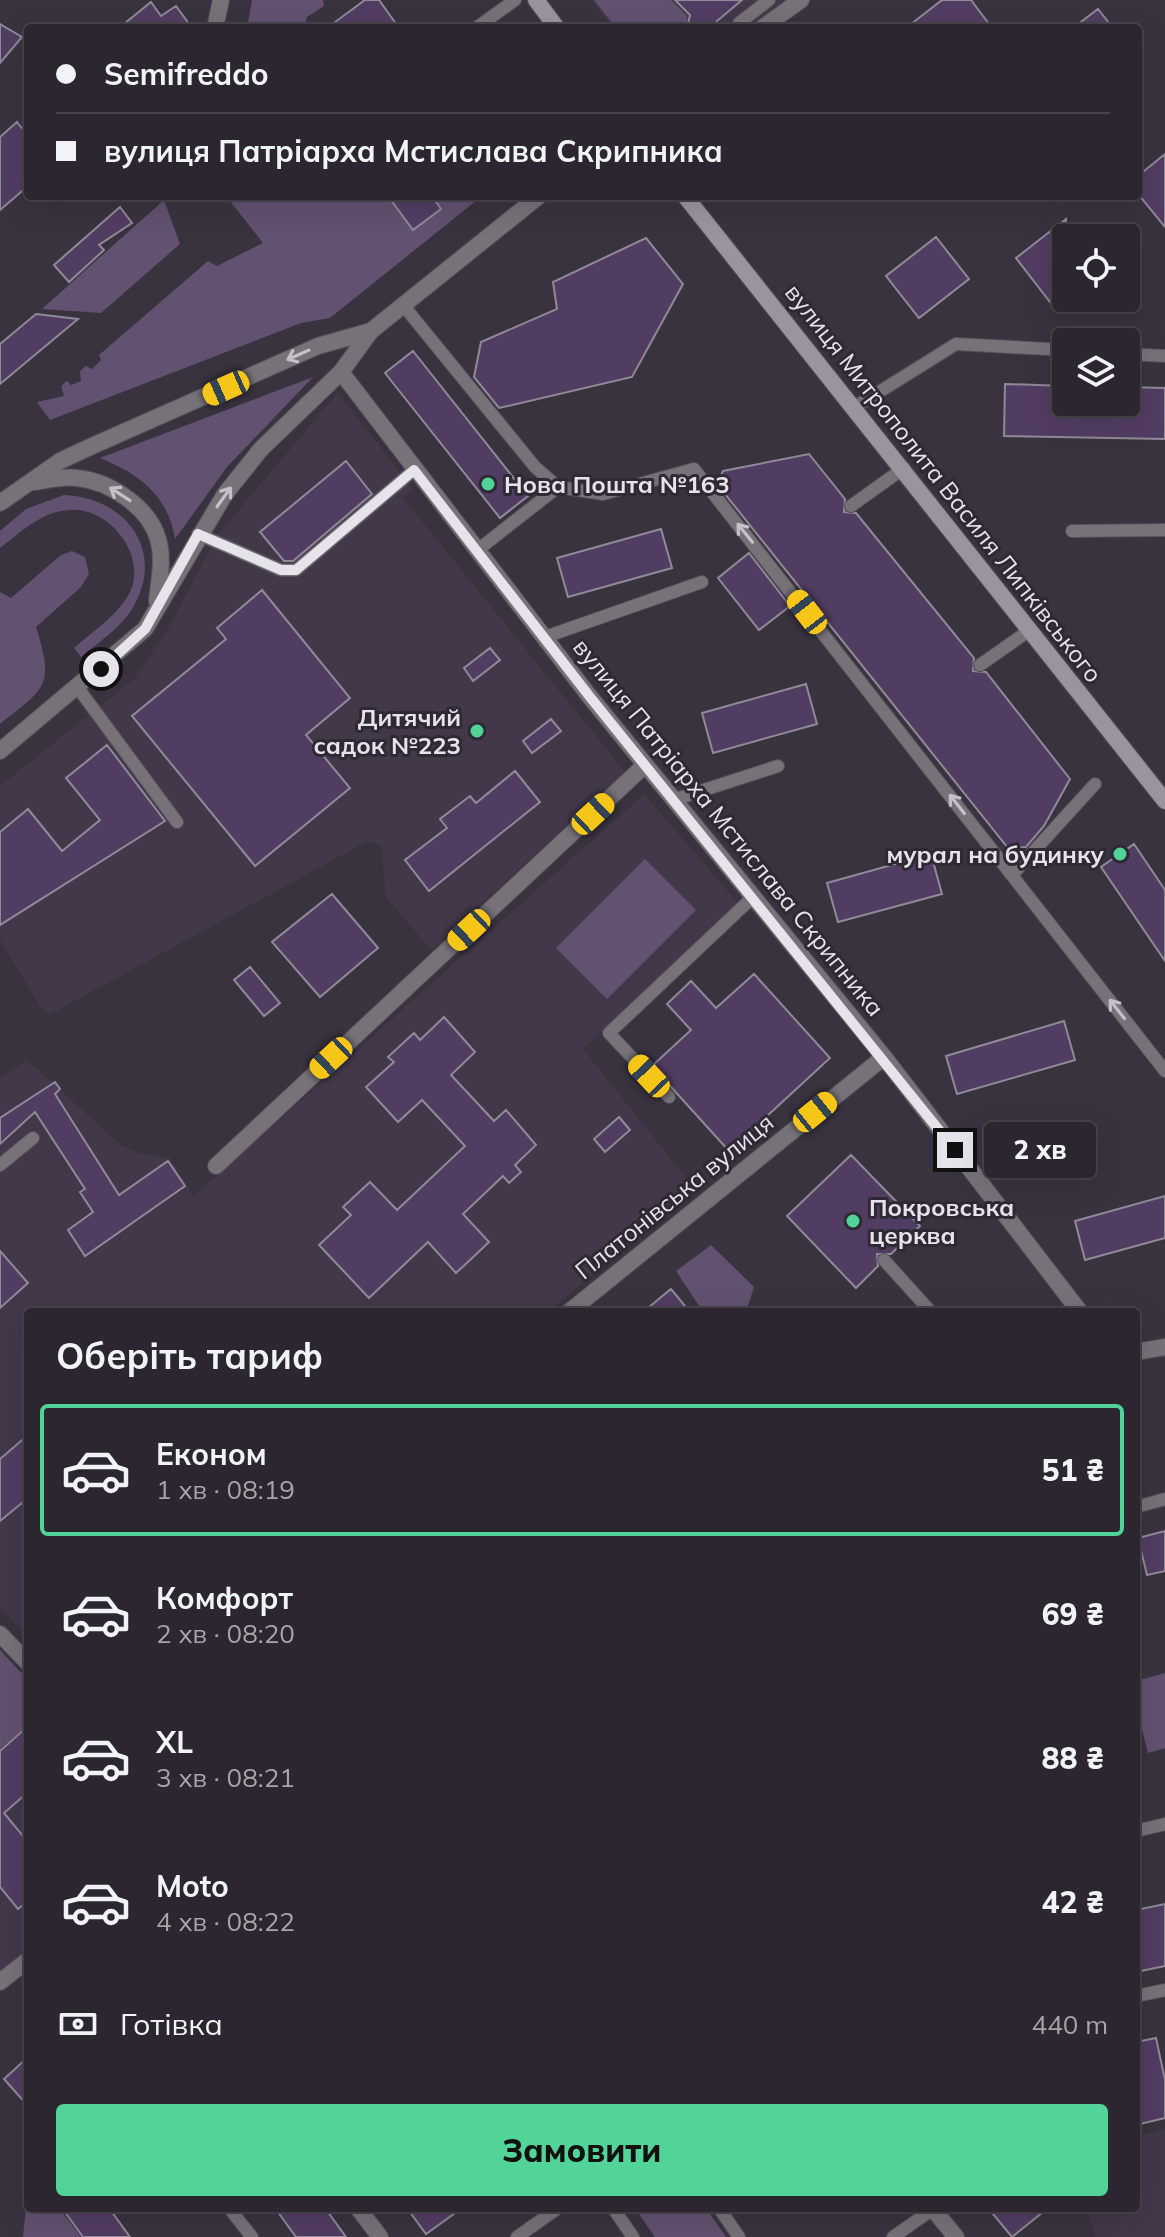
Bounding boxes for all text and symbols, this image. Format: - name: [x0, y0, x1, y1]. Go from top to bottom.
- text: Semifreddo: [104, 55, 269, 93]
- text: вулиця Патріарха Мстислава Скрипника: [104, 132, 723, 170]
- map controls: [1052, 224, 1140, 416]
- button: locate: [1052, 224, 1140, 312]
- street label: вулиця Митрополита Василя Липківського: [779, 278, 1109, 688]
- button: layers: [1052, 328, 1140, 416]
- one-way arrow: [286, 349, 310, 364]
- car: [199, 367, 253, 409]
- place label: Нова Пошта №163: [504, 469, 730, 499]
- marker: Нова Пошта №163: [479, 475, 497, 493]
- one-way arrow: [109, 486, 131, 503]
- one-way arrow: [215, 486, 232, 508]
- one-way arrow: [736, 523, 754, 544]
- car: [783, 586, 831, 638]
- street label: вулиця Патріарха Мстислава Скрипника: [567, 632, 891, 1022]
- route start: [83, 651, 119, 687]
- place label: Дитячий садок №223: [313, 702, 461, 760]
- marker: Дитячий садок №223: [468, 722, 486, 740]
- car: [567, 789, 619, 839]
- one-way arrow: [948, 794, 966, 815]
- place label: мурал на будинку: [886, 839, 1105, 869]
- marker: мурал на будинку: [1111, 845, 1129, 863]
- car: [443, 905, 495, 955]
- one-way arrow: [1108, 999, 1126, 1020]
- car: [305, 1033, 357, 1083]
- car: [624, 1050, 674, 1102]
- car: [789, 1088, 841, 1136]
- street label: Платонівська вулиця: [569, 1107, 779, 1285]
- callout: 2 хв: [983, 1122, 1095, 1178]
- route end: [937, 1132, 973, 1168]
- text: 2 хв: [1013, 1133, 1067, 1166]
- place label: Покровська церква: [869, 1192, 1014, 1250]
- marker: Покровська церква: [844, 1212, 862, 1230]
- text: Оберіть тариф: [56, 1333, 323, 1378]
- icon: car: [60, 1434, 132, 1506]
- text: Економ: [156, 1435, 267, 1473]
- text: 51 ₴: [1042, 1451, 1104, 1489]
- text: 1 хв · 08:19: [156, 1473, 295, 1506]
- icon: car: [60, 1578, 132, 1650]
- text: Комфорт: [156, 1579, 293, 1617]
- text: 69 ₴: [1042, 1595, 1104, 1633]
- text: 2 хв · 08:20: [156, 1617, 295, 1650]
- icon: car: [60, 1722, 132, 1794]
- text: XL: [156, 1723, 193, 1761]
- text: 88 ₴: [1042, 1739, 1104, 1777]
- text: 3 хв · 08:21: [156, 1761, 295, 1794]
- icon: car: [60, 1866, 132, 1938]
- text: Moto: [156, 1867, 229, 1905]
- text: 42 ₴: [1042, 1883, 1104, 1921]
- text: 4 хв · 08:22: [156, 1905, 295, 1938]
- icon: cash: [56, 2002, 100, 2046]
- text: Готівка: [120, 2005, 223, 2043]
- text: 440 m: [1032, 2008, 1108, 2041]
- button: Замовити: [56, 2104, 1108, 2196]

